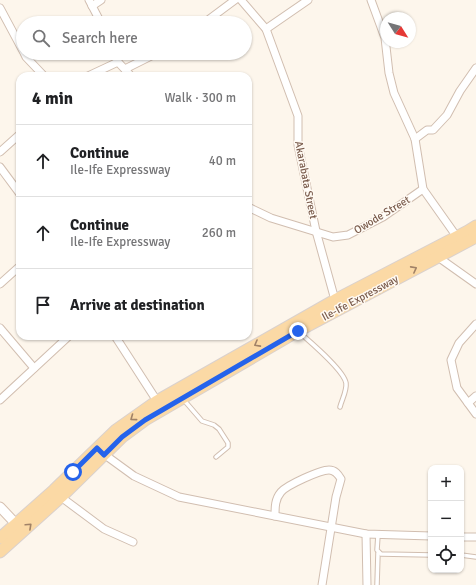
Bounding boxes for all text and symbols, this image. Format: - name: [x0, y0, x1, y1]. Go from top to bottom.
- north arrow: [380, 12, 416, 48]
- search box: [16, 16, 252, 60]
- icon: search: [30, 27, 52, 49]
- text: Search here: [62, 29, 138, 47]
- text: 4 min: [32, 88, 73, 109]
- text: Walk · 300 m: [165, 90, 236, 106]
- street label: Akarabata Street: [292, 140, 320, 220]
- text: Continue: [70, 144, 129, 162]
- icon: ahead: [32, 150, 54, 172]
- text: 40 m: [209, 153, 236, 169]
- text: Ile-Ife Expressway: [70, 162, 170, 178]
- street label: Owode Street: [352, 193, 413, 237]
- text: Continue: [70, 216, 129, 234]
- icon: ahead: [32, 222, 54, 244]
- text: 260 m: [202, 225, 236, 241]
- text: Ile-Ife Expressway: [70, 234, 170, 250]
- one-way arrow: [410, 266, 417, 274]
- street label: Ile-Ife Expressway: [319, 272, 401, 324]
- icon: arrive: [32, 294, 54, 316]
- text: Arrive at destination: [70, 296, 205, 314]
- route end: [289, 322, 307, 340]
- one-way arrow: [254, 340, 261, 347]
- one-way arrow: [131, 413, 138, 420]
- route start: [64, 463, 82, 481]
- map controls: [428, 465, 464, 573]
- button: +: [428, 465, 464, 501]
- button: −: [428, 501, 464, 537]
- one-way arrow: [24, 524, 32, 531]
- button: locate: [428, 537, 464, 573]

